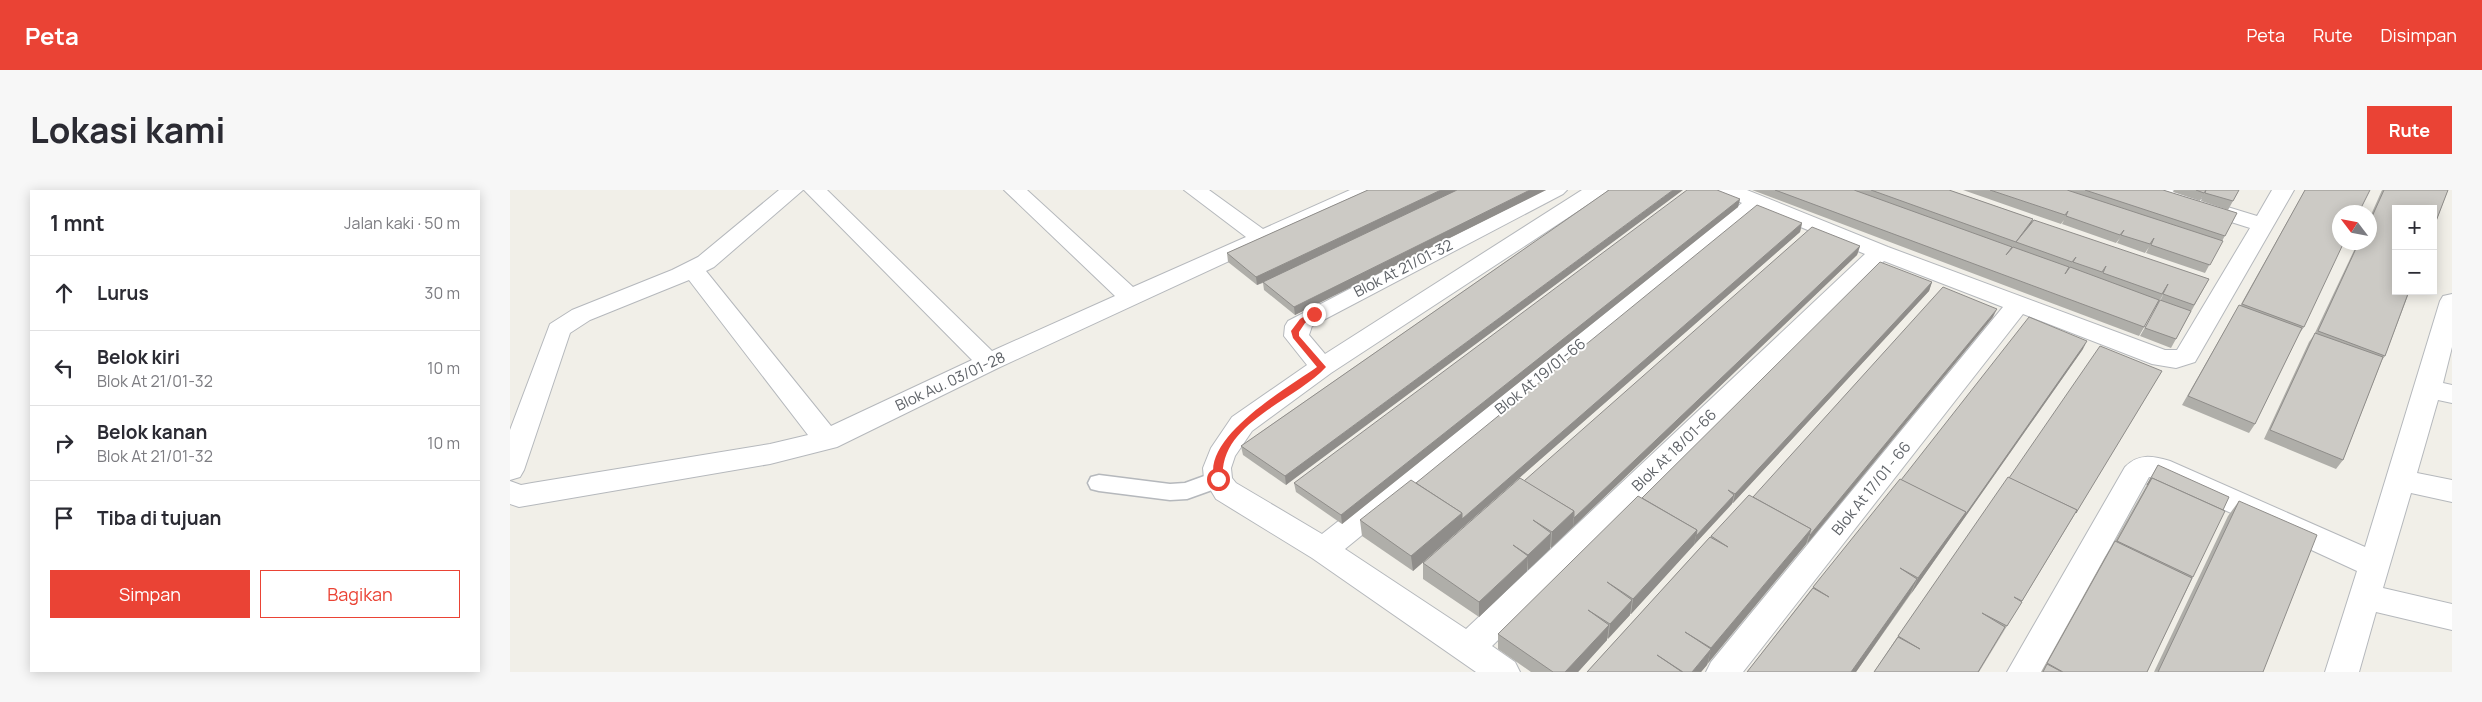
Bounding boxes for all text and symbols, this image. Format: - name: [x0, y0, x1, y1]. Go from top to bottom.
- text: Peta: [25, 19, 79, 52]
- text: Peta: [2246, 23, 2285, 47]
- text: Rute: [2313, 23, 2352, 47]
- text: Disimpan: [2380, 23, 2457, 47]
- text: Lokasi kami: [30, 106, 225, 154]
- button: Rute: [2367, 106, 2452, 154]
- north arrow: [2332, 205, 2377, 250]
- map controls: [2392, 205, 2437, 295]
- button: +: [2392, 205, 2437, 250]
- text: 1 mnt: [50, 209, 105, 237]
- text: Jalan kaki · 50 m: [344, 212, 460, 234]
- street label: Blok At 21/01-32: [1350, 234, 1456, 302]
- button: −: [2392, 250, 2437, 295]
- icon: ahead: [50, 279, 78, 307]
- text: Lurus: [97, 280, 149, 306]
- text: 30 m: [425, 282, 460, 304]
- route end: [1303, 303, 1326, 326]
- street label: Blok At 19/01-66: [1490, 333, 1590, 419]
- text: Belok kiri: [97, 344, 180, 370]
- street label: Blok Au. 03/01-28: [892, 346, 1008, 416]
- icon: left: [50, 354, 78, 382]
- text: 10 m: [427, 357, 460, 379]
- text: Blok At 21/01-32: [97, 370, 213, 392]
- street label: Blok At 18/01-66: [1627, 404, 1721, 496]
- text: Belok kanan: [97, 419, 207, 445]
- icon: right: [50, 429, 78, 457]
- text: 10 m: [427, 432, 460, 454]
- street label: Blok At 17/01 - 66: [1827, 437, 1915, 539]
- text: Blok At 21/01-32: [97, 445, 213, 467]
- route start: [1207, 468, 1230, 491]
- icon: arrive: [50, 504, 78, 532]
- text: Tiba di tujuan: [97, 505, 221, 531]
- button: Simpan: [50, 570, 250, 618]
- button: Bagikan: [260, 570, 460, 618]

